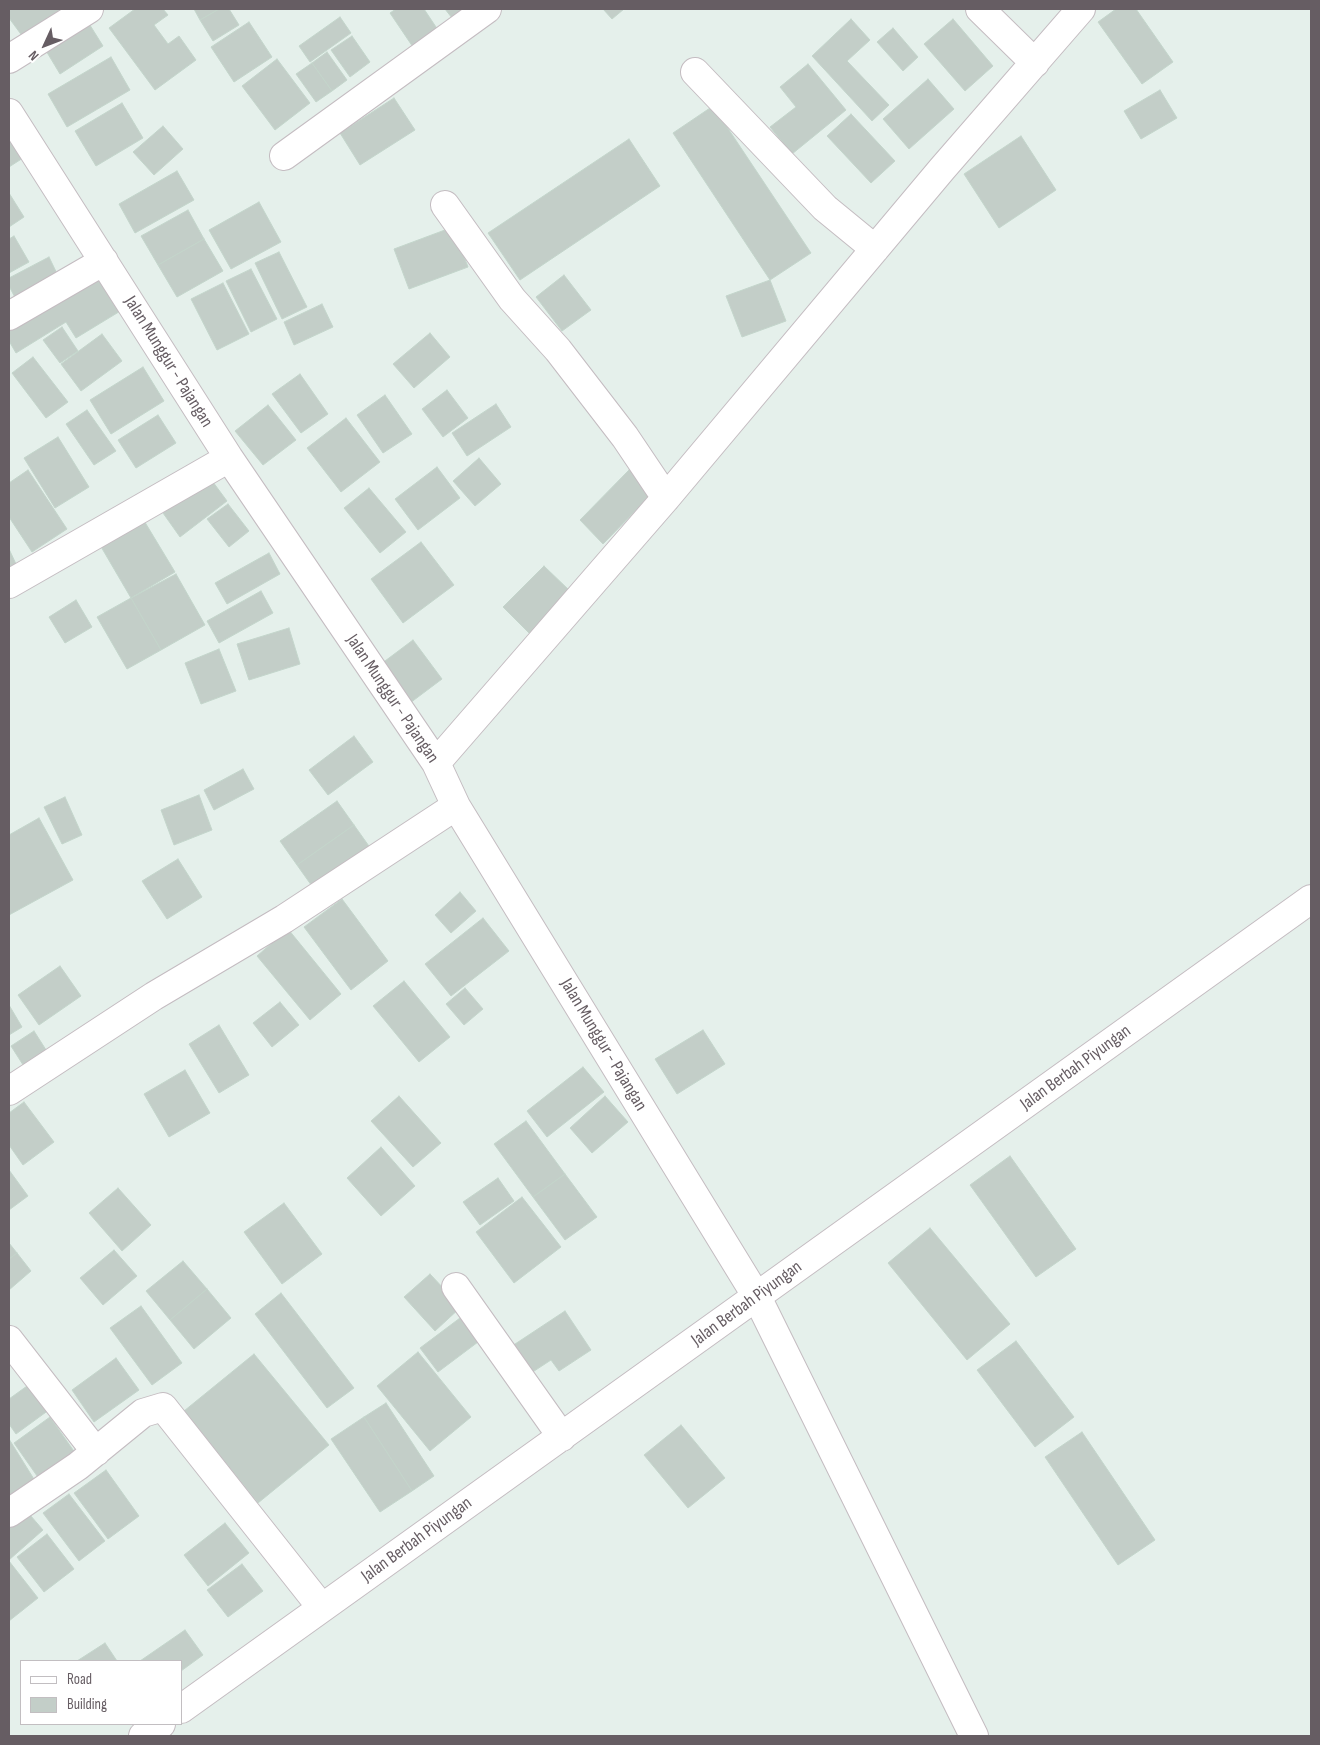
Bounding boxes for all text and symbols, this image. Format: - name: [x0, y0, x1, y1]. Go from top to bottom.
- north arrow: [20, 20, 70, 70]
- text: N: [25, 47, 42, 64]
- street label: Jalan Munggur - Pajangan: [119, 292, 217, 432]
- street label: Jalan Munggur - Pajangan: [341, 631, 443, 767]
- street label: Jalan Munggur - Pajangan: [555, 975, 651, 1115]
- street label: Jalan Berbah Piyungan: [1016, 1021, 1136, 1115]
- street label: Jalan Berbah Piyungan: [687, 1257, 807, 1351]
- street label: Jalan Berbah Piyungan: [357, 1493, 477, 1587]
- legend: [20, 1660, 182, 1725]
- text: Road: [67, 1670, 92, 1689]
- text: Building: [67, 1695, 107, 1714]

